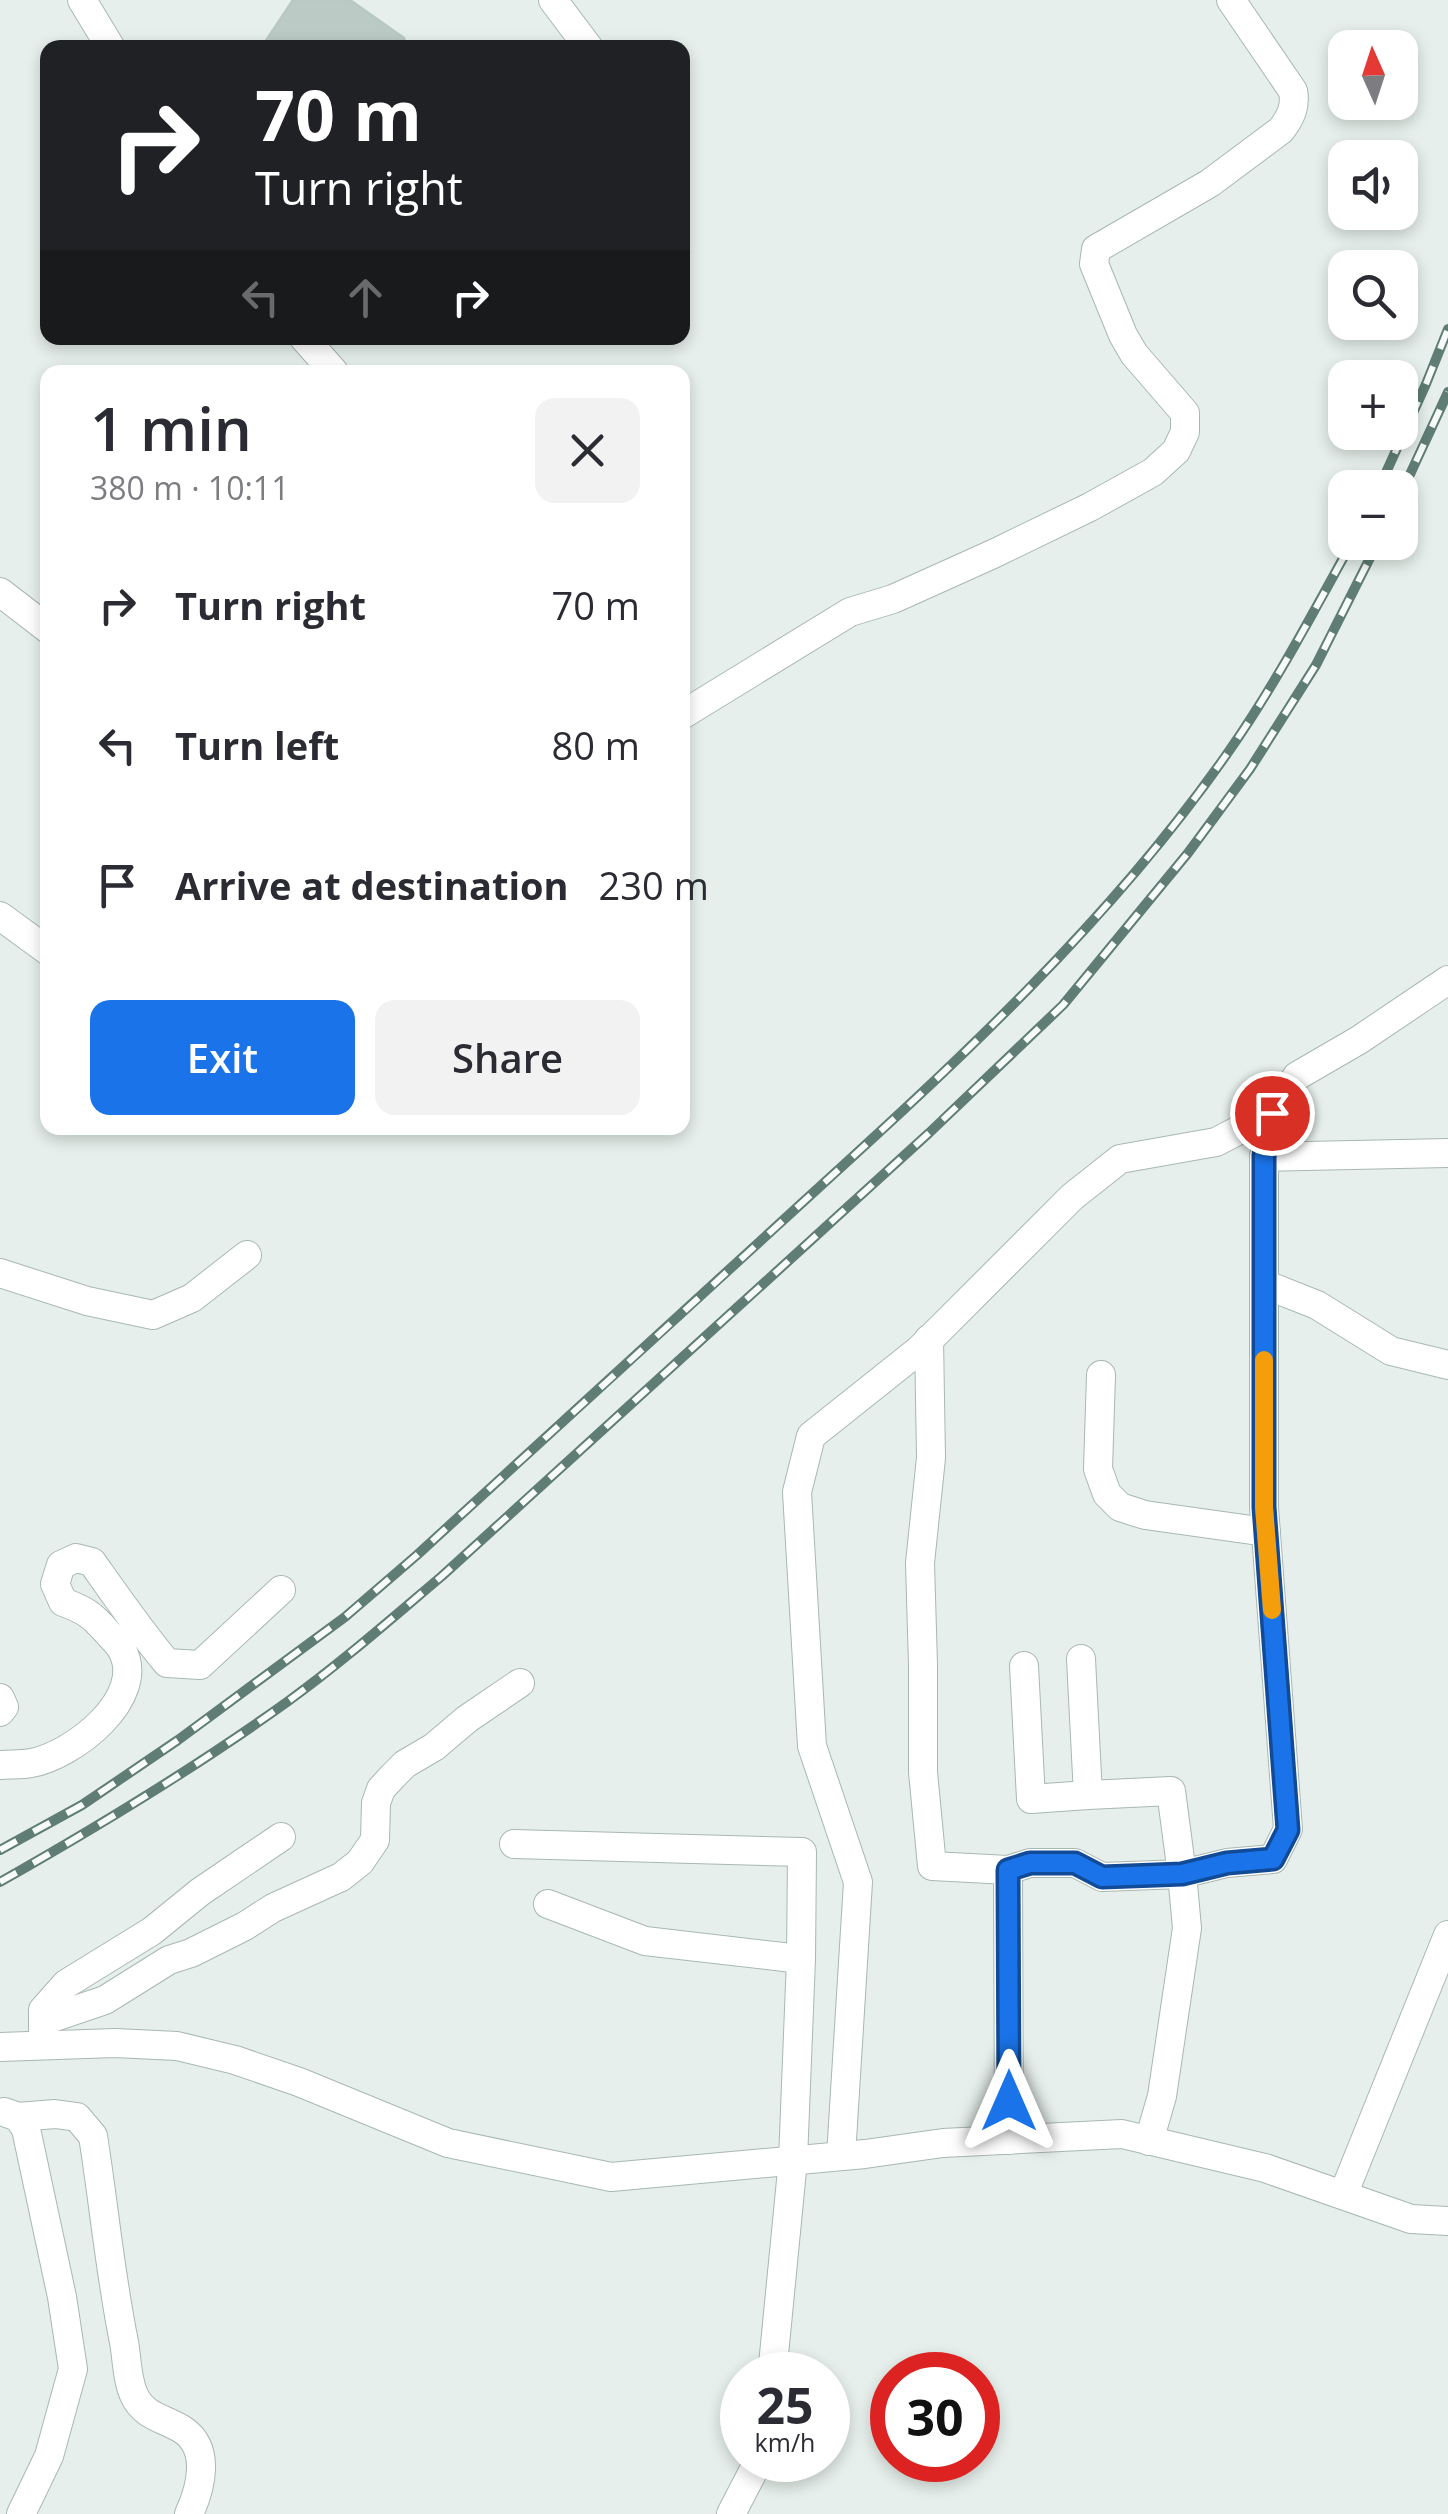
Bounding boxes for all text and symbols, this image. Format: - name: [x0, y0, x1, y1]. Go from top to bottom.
- north arrow: [1328, 30, 1418, 120]
- map controls: [1328, 30, 1418, 560]
- text: 70 m: [255, 66, 422, 162]
- icon: right: [90, 80, 220, 210]
- button: sound: [1328, 140, 1418, 230]
- text: Turn right: [255, 157, 463, 218]
- button: search: [1328, 250, 1418, 340]
- icon: left: [233, 270, 288, 325]
- icon: ahead: [338, 270, 393, 325]
- icon: right: [443, 270, 498, 325]
- button: +: [1328, 360, 1418, 450]
- text: 1 min: [90, 387, 252, 469]
- button: close: [535, 398, 640, 503]
- text: 380 m · 10:11: [90, 466, 289, 509]
- button: −: [1328, 470, 1418, 560]
- icon: right: [90, 578, 145, 633]
- text: Turn right: [175, 579, 366, 631]
- text: 70 m: [551, 579, 640, 631]
- icon: left: [90, 718, 145, 773]
- text: Turn left: [175, 719, 339, 771]
- text: 80 m: [551, 719, 640, 771]
- icon: arrive: [90, 858, 145, 913]
- text: Arrive at destination: [175, 859, 569, 911]
- text: 230 m: [599, 859, 709, 911]
- button: Exit: [90, 1000, 355, 1115]
- button: Share: [375, 1000, 640, 1115]
- pin: [1230, 1071, 1315, 1156]
- icon: arrive: [1245, 1086, 1300, 1141]
- position arrow: [957, 2049, 1061, 2153]
- speed limit sign: 30: [870, 2352, 1000, 2482]
- text: 25: [756, 2371, 814, 2439]
- text: km/h: [755, 2425, 815, 2459]

